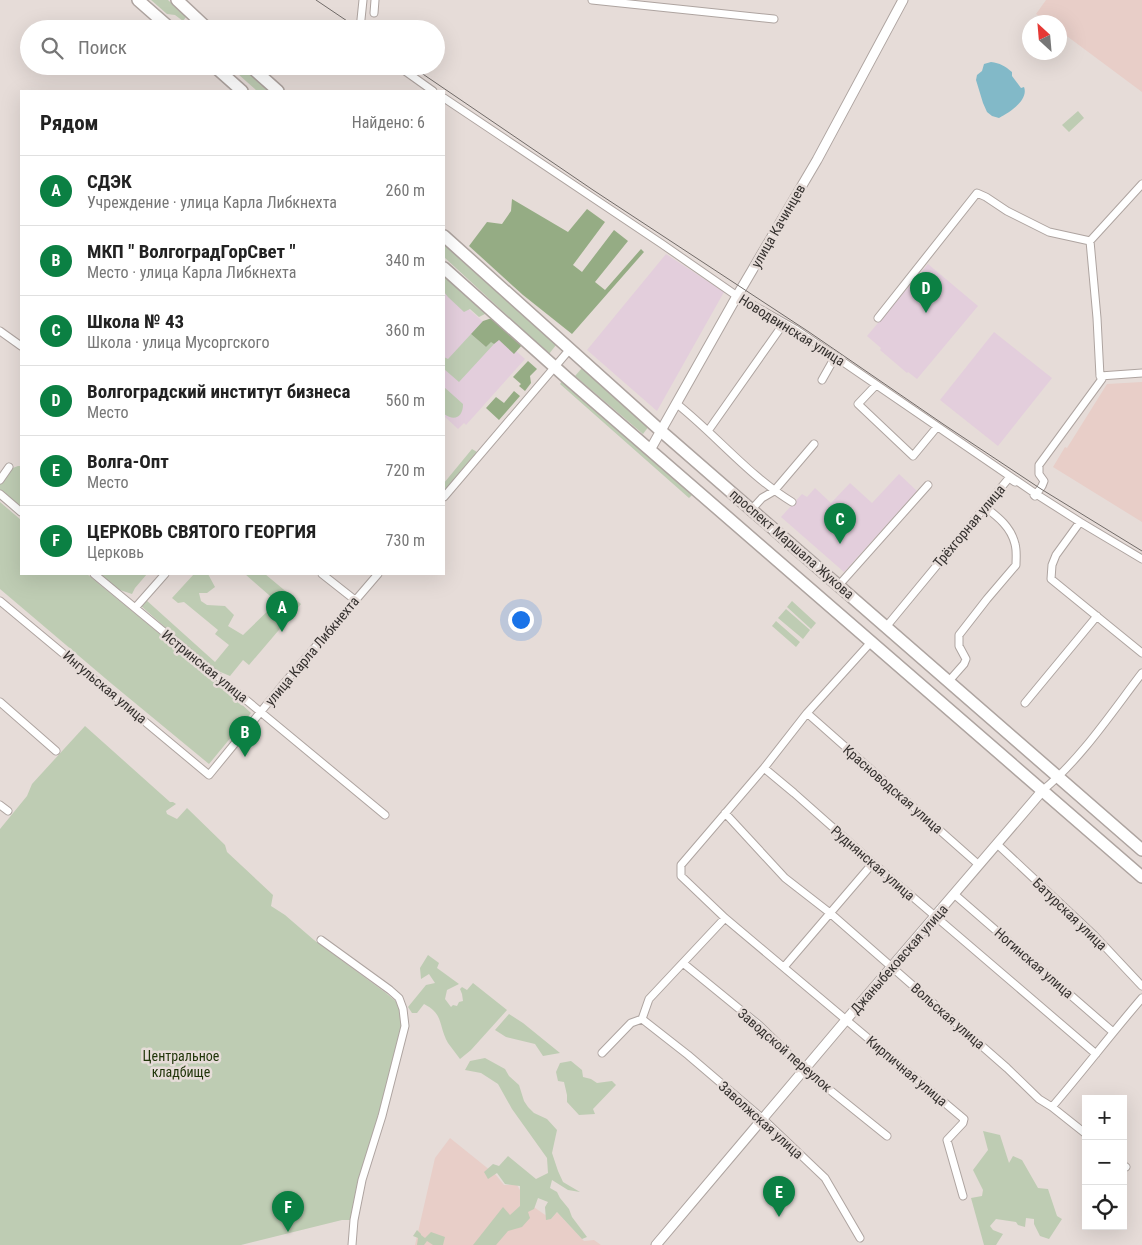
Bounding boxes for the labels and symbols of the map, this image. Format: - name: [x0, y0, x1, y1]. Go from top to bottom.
- north arrow: [1022, 15, 1067, 60]
- street label: улица Качинцев: [748, 181, 808, 271]
- pin: D: [910, 272, 942, 313]
- street label: Новодвинская улица: [736, 291, 848, 369]
- street label: Трёхгорная улица: [930, 481, 1008, 571]
- street label: проспект Маршала Жукова: [727, 486, 857, 602]
- pin: C: [824, 503, 856, 544]
- pin: A: [266, 591, 298, 632]
- street label: улица Карла Либкнехта: [262, 593, 362, 709]
- your location: [508, 607, 534, 633]
- street label: Истринская улица: [159, 626, 251, 706]
- street label: Ингульская улица: [60, 647, 150, 727]
- pin: B: [229, 716, 261, 757]
- street label: Красноводская улица: [840, 741, 946, 837]
- street label: Руднянская улица: [828, 822, 918, 904]
- street label: Батурская улица: [1030, 875, 1110, 953]
- street label: Джаныбековская улица: [847, 901, 951, 1017]
- street label: Ногинская улица: [991, 925, 1077, 1001]
- street label: Вольская улица: [908, 980, 988, 1052]
- street label: Заводской переулок: [735, 1005, 835, 1095]
- street label: Кирпичная улица: [863, 1033, 951, 1109]
- park label: Центральное кладбище: [143, 1048, 220, 1080]
- street label: Заволжская улица: [716, 1078, 806, 1162]
- pin: E: [763, 1176, 795, 1217]
- pin: F: [272, 1191, 304, 1232]

